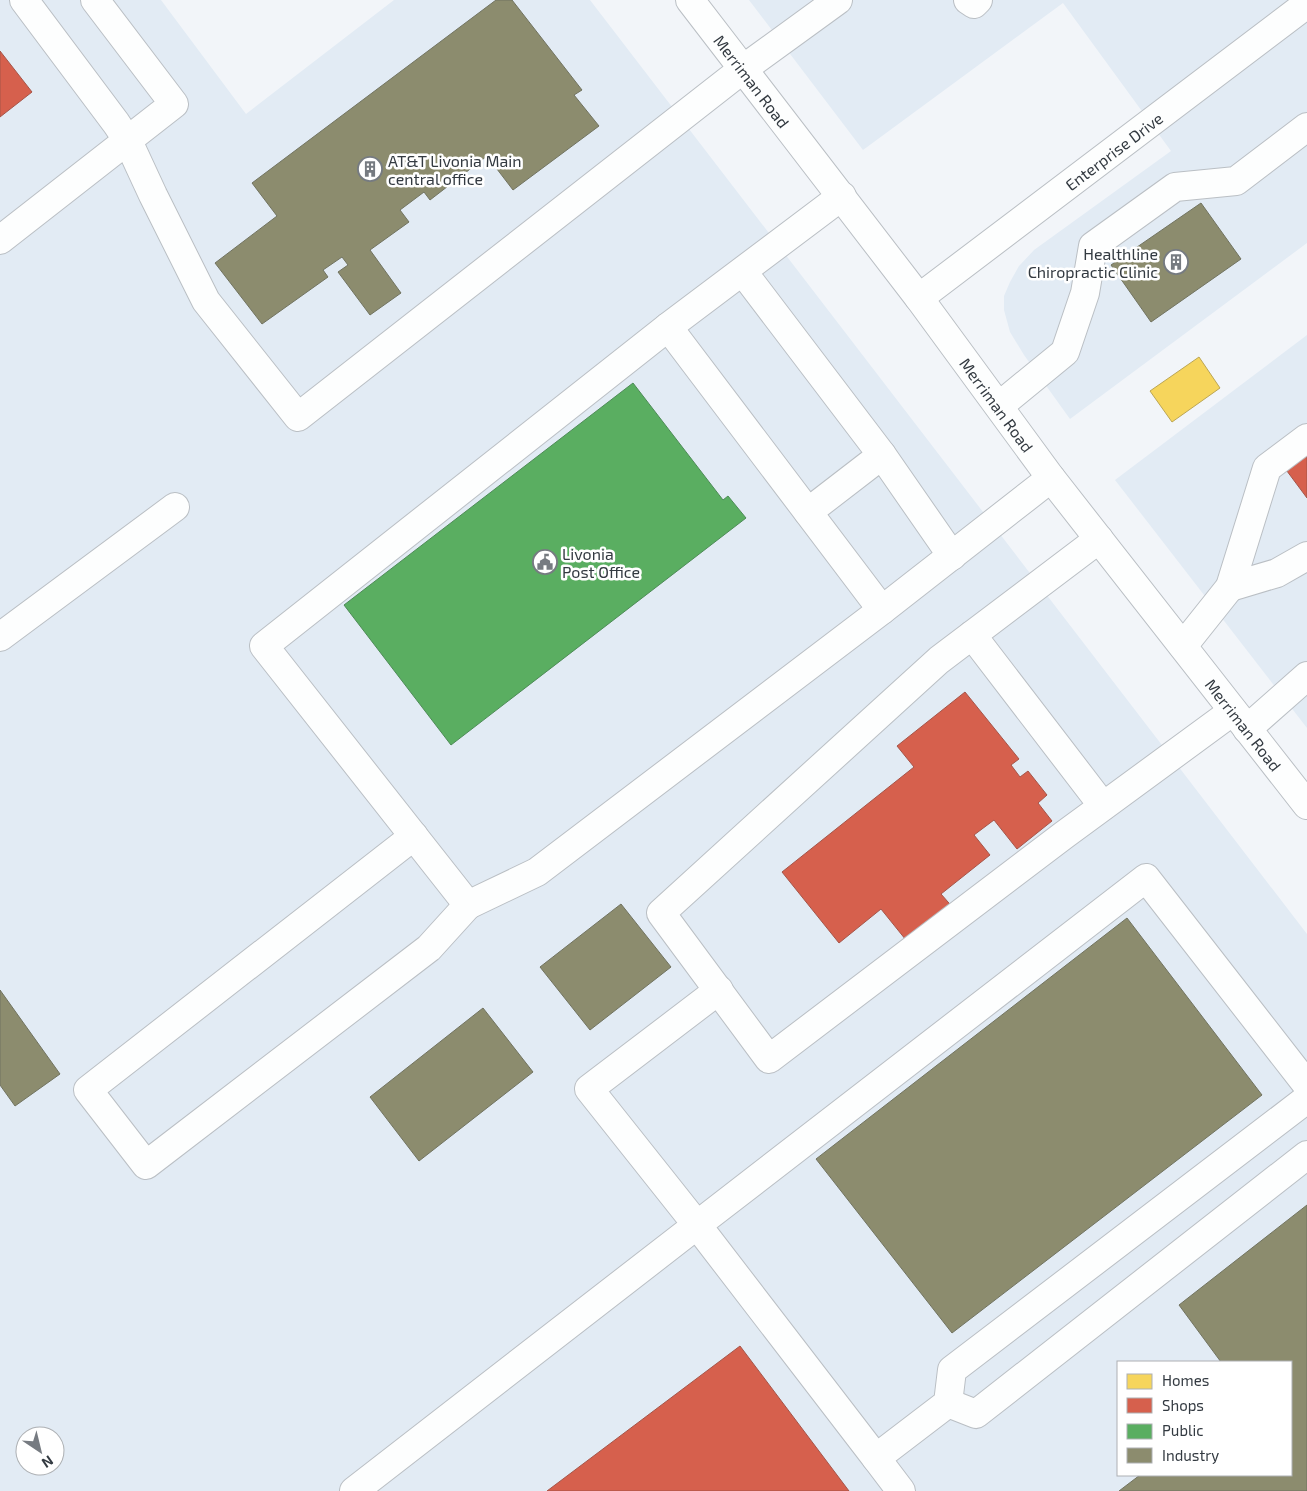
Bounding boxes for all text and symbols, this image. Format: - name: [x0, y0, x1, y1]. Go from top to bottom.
- street label: Merriman Road: [710, 31, 794, 131]
- street label: Enterprise Drive: [1061, 108, 1166, 194]
- place label: AT&T Livonia Main central office: [388, 151, 522, 188]
- building icon: AT&T Livonia Main central office: [357, 156, 383, 182]
- place label: Healthline Chiropractic Clinic: [1028, 244, 1158, 281]
- building icon: Healthline Chiropractic Clinic: [1163, 249, 1189, 275]
- street label: Merriman Road: [956, 354, 1038, 455]
- place label: Livonia Post Office: [562, 544, 640, 581]
- public building icon: Livonia Post Office: [532, 549, 558, 575]
- street label: Merriman Road: [1202, 674, 1286, 774]
- legend: [1117, 1361, 1292, 1476]
- text: Homes: [1162, 1371, 1209, 1389]
- text: Shops: [1162, 1396, 1204, 1414]
- text: Public: [1162, 1421, 1203, 1439]
- north arrow: [15, 1426, 65, 1476]
- text: Industry: [1162, 1446, 1219, 1464]
- text: N: [39, 1452, 57, 1472]

